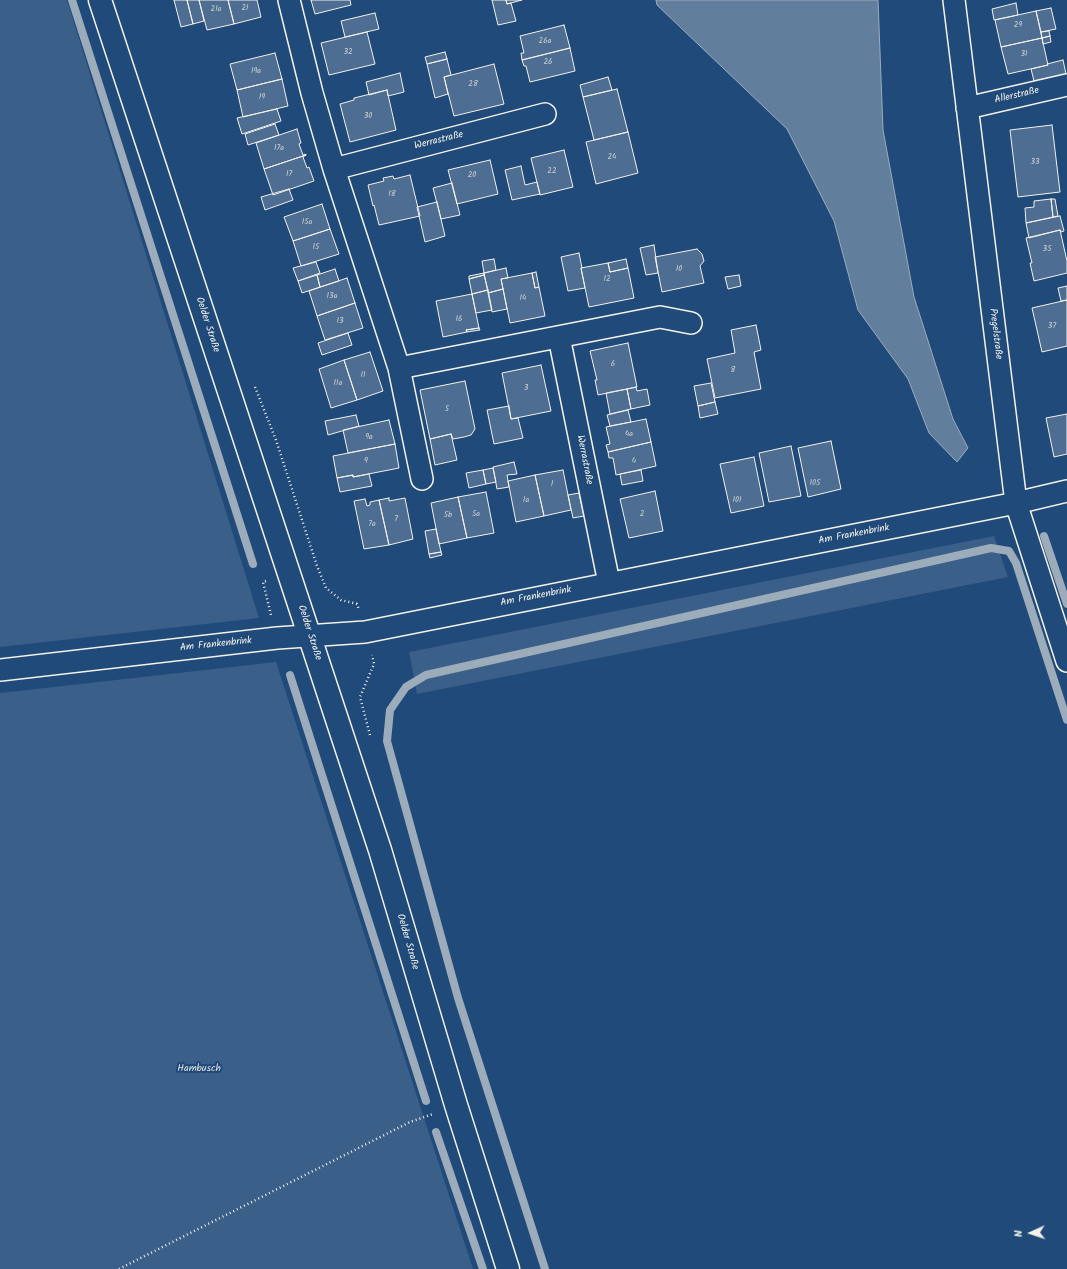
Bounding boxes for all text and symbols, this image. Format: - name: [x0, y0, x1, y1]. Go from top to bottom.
- house number: 21: [241, 4, 249, 14]
- house number: 21a: [211, 5, 221, 15]
- house number: 29: [1014, 21, 1022, 31]
- house number: 26a: [539, 37, 551, 47]
- house number: 32: [343, 48, 353, 58]
- house number: 31: [1020, 50, 1028, 60]
- house number: 26: [543, 58, 553, 68]
- house number: 19a: [251, 67, 261, 77]
- house number: 28: [468, 80, 478, 90]
- street label: Allerstraße: [994, 85, 1040, 107]
- house number: 19: [259, 93, 265, 103]
- house number: 30: [364, 112, 372, 122]
- street label: Werrastraße: [413, 129, 465, 153]
- house number: 17a: [274, 144, 284, 154]
- house number: 24: [607, 153, 617, 163]
- house number: 33: [1030, 158, 1040, 168]
- house number: 22: [547, 167, 557, 177]
- house number: 17: [286, 170, 292, 180]
- house number: 20: [468, 171, 476, 181]
- house number: 18: [388, 190, 396, 200]
- house number: 15a: [302, 218, 312, 228]
- house number: 15: [313, 243, 319, 253]
- house number: 35: [1043, 245, 1051, 255]
- house number: 10: [676, 265, 682, 275]
- house number: 12: [603, 275, 611, 285]
- house number: 13a: [327, 292, 337, 302]
- house number: 14: [520, 294, 526, 304]
- street label: Oelder Straße: [192, 296, 222, 354]
- street label: Pregelstraße: [986, 308, 1004, 360]
- house number: 16: [456, 315, 462, 325]
- house number: 13: [336, 317, 344, 327]
- house number: 37: [1048, 322, 1056, 332]
- house number: 6: [611, 360, 615, 370]
- house number: 8: [731, 366, 735, 376]
- house number: 11: [360, 371, 366, 381]
- house number: 11a: [334, 379, 342, 389]
- house number: 3: [524, 384, 528, 394]
- house number: 5: [445, 405, 449, 415]
- house number: 4a: [625, 430, 633, 440]
- house number: 9a: [365, 433, 373, 443]
- street label: Werrastraße: [573, 434, 595, 486]
- house number: 9: [364, 457, 368, 467]
- house number: 4: [632, 457, 636, 467]
- house number: 105: [810, 479, 820, 489]
- house number: 1: [551, 480, 553, 490]
- house number: 1a: [523, 496, 529, 506]
- house number: 101: [732, 496, 742, 506]
- house number: 5a: [472, 510, 480, 520]
- house number: 2: [640, 510, 644, 520]
- house number: 5b: [444, 511, 452, 521]
- house number: 7: [394, 515, 398, 525]
- house number: 7a: [368, 520, 376, 530]
- street label: Am Frankenbrink: [817, 522, 891, 548]
- street label: Am Frankenbrink: [499, 584, 573, 610]
- street label: Oelder Straße: [294, 604, 324, 662]
- street label: Am Frankenbrink: [180, 635, 252, 655]
- street label: Oelder Straße: [393, 913, 421, 971]
- park label: Hambusch: [177, 1063, 221, 1075]
- north arrow: [1011, 1213, 1051, 1253]
- text: N: [1010, 1230, 1028, 1238]

